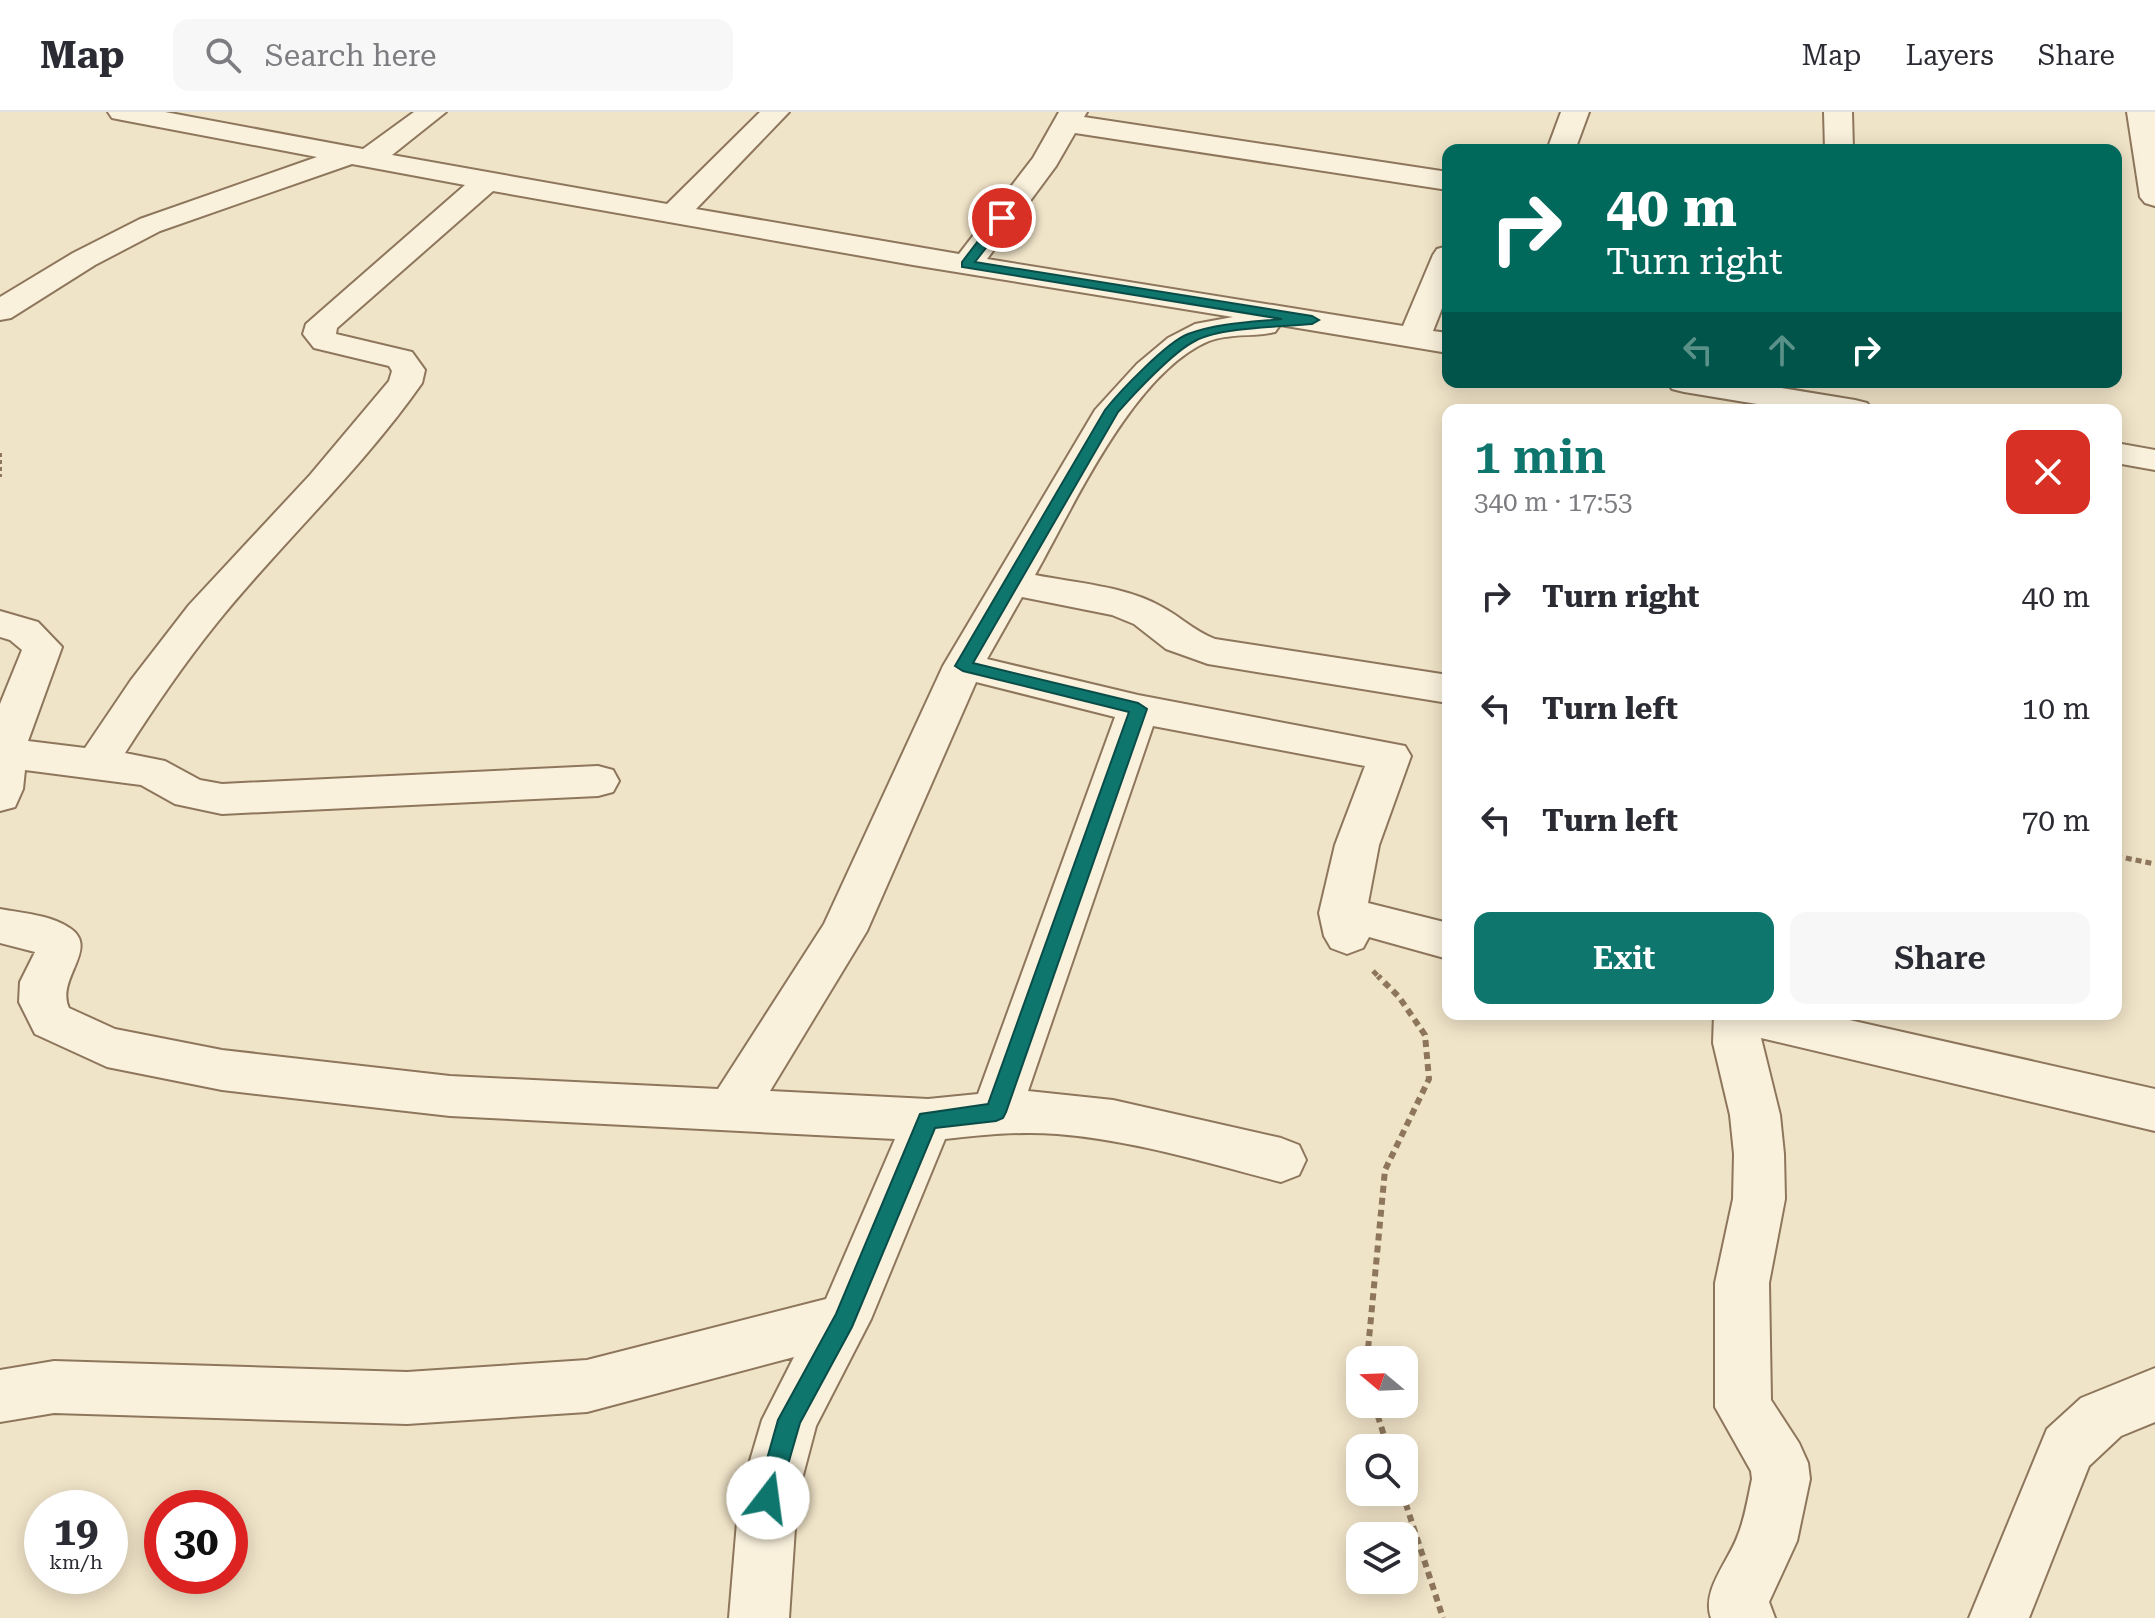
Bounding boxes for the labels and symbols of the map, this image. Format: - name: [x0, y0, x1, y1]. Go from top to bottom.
- pin: [968, 184, 1036, 252]
- north arrow: [1346, 1346, 1418, 1418]
- position arrow: [726, 1456, 810, 1540]
- speed limit sign: 30: [144, 1490, 248, 1594]

